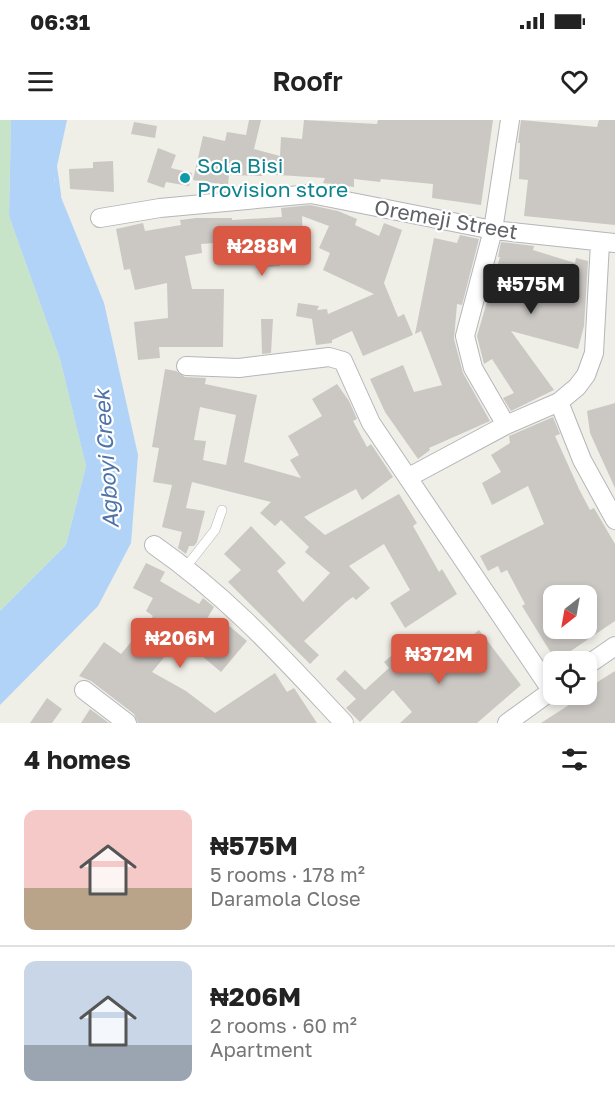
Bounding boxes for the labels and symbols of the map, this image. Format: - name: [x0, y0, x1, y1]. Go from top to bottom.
- place label: Sola Bisi Provision store: [197, 152, 348, 202]
- marker: Sola Bisi Provision store: [178, 171, 192, 185]
- street label: Oremeji Street: [372, 194, 520, 244]
- pin: ₦288M: [220, 226, 304, 277]
- pin: ₦575M: [489, 264, 573, 315]
- water label: Agboyi Creek: [87, 386, 124, 529]
- north arrow: [543, 585, 597, 639]
- pin: ₦206M: [138, 618, 222, 669]
- pin: ₦372M: [397, 634, 481, 685]

